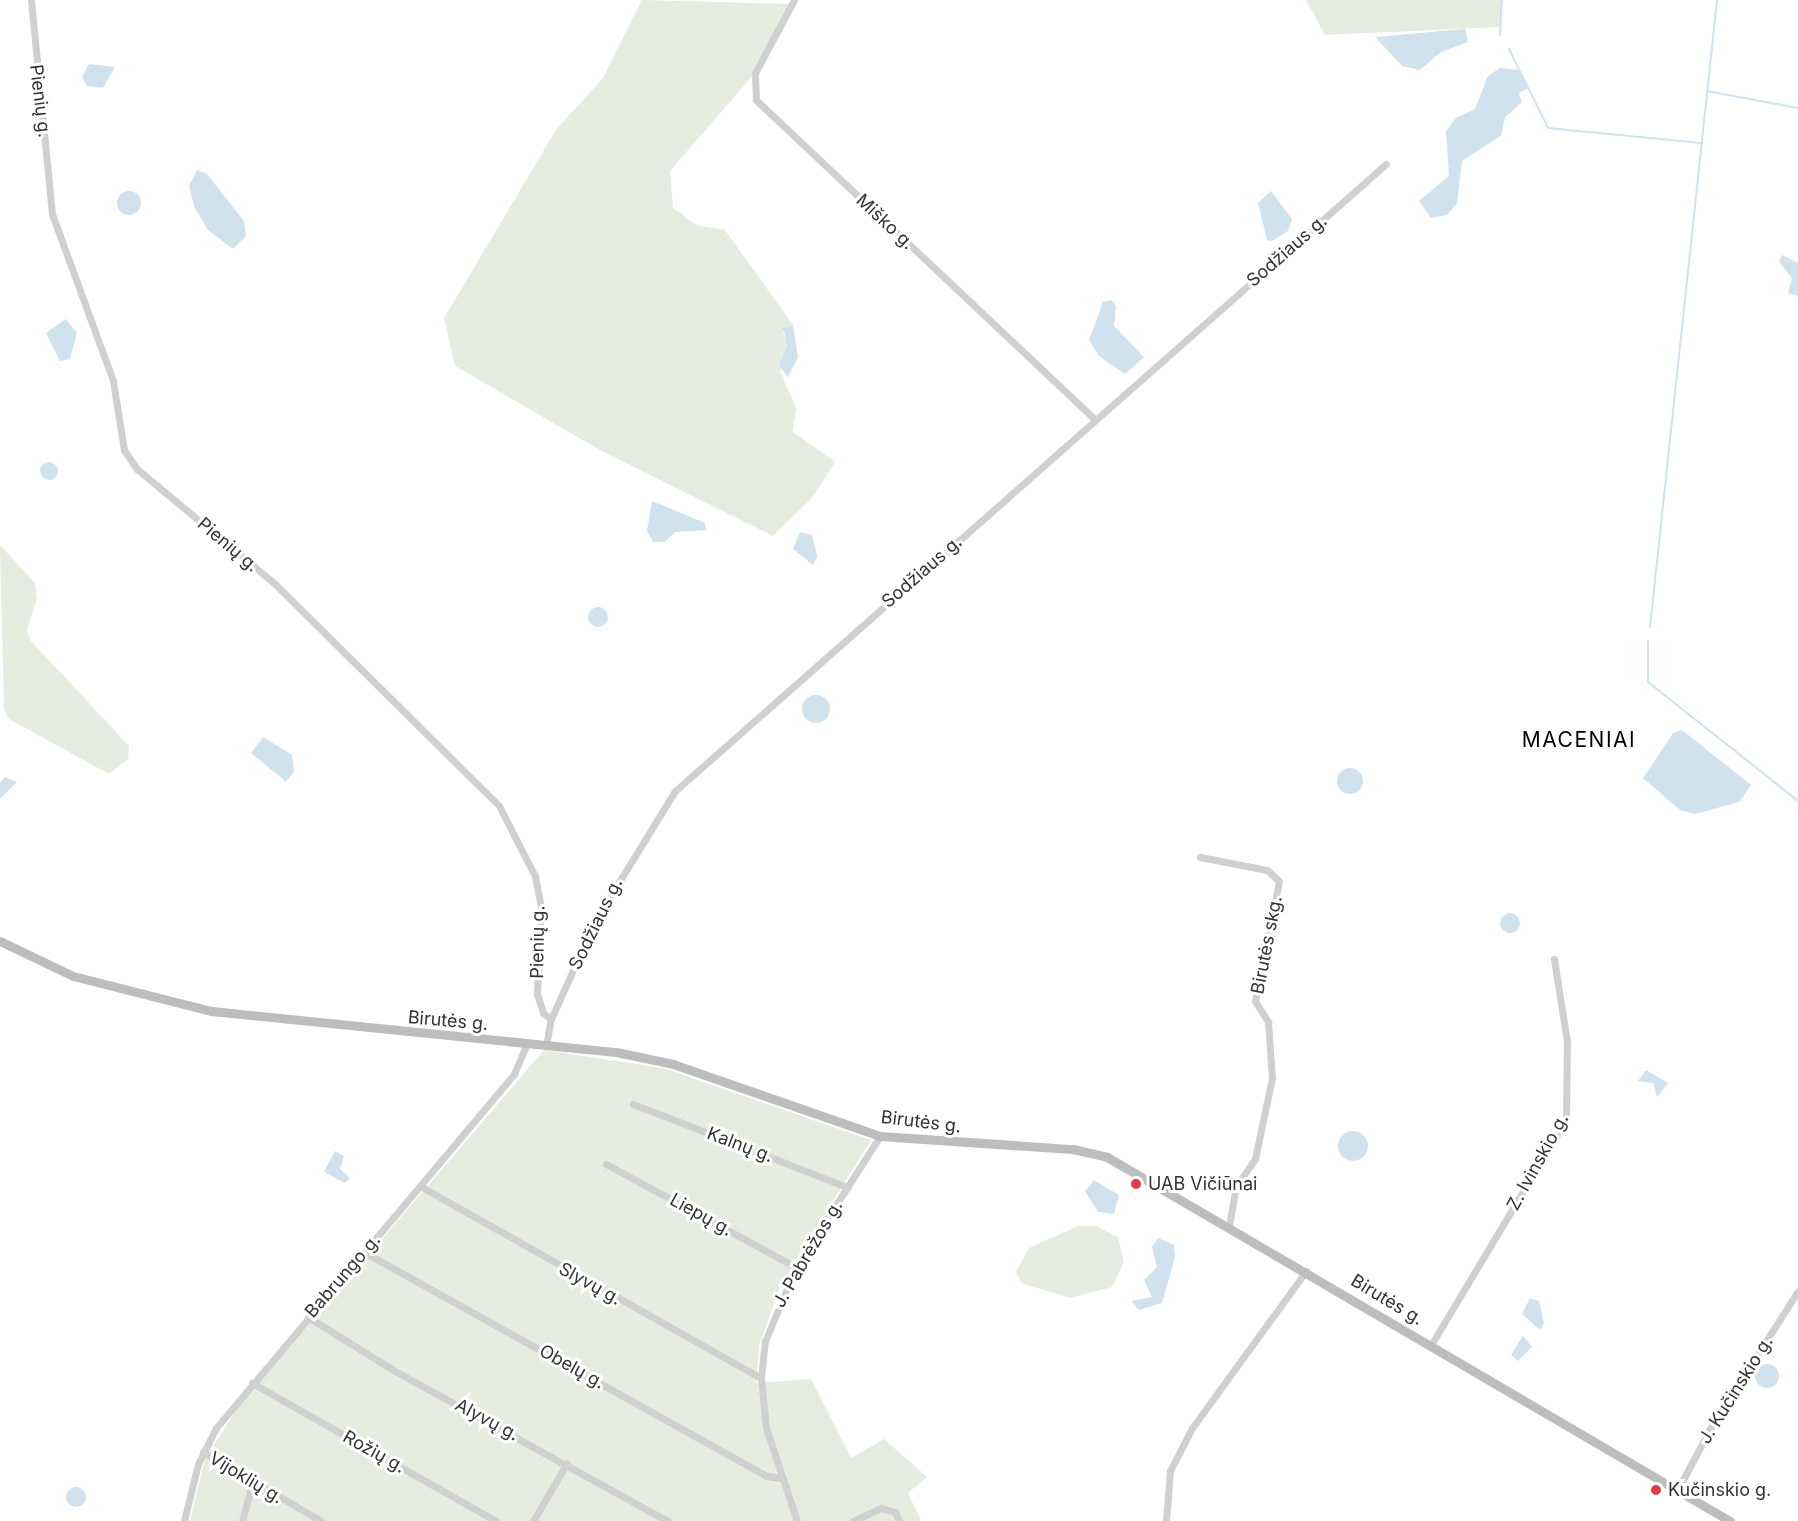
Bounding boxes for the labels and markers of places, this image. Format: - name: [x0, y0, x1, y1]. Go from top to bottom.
- place label: UAB Vičiūnai: [1148, 1173, 1257, 1195]
- marker: UAB Vičiūnai: [1129, 1177, 1143, 1191]
- place label: Kučinskio g.: [1668, 1479, 1771, 1501]
- marker: Kučinskio g.: [1649, 1483, 1663, 1497]

